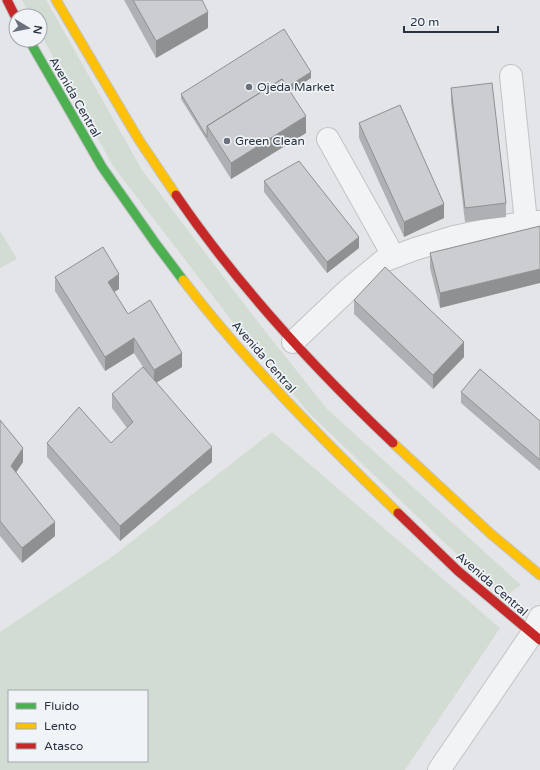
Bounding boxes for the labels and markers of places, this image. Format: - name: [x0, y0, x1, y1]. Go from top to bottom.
- place label: Ojeda Market: [257, 80, 335, 94]
- marker: Ojeda Market: [244, 82, 254, 92]
- place label: Green Clean: [235, 134, 305, 148]
- marker: Green Clean: [222, 136, 232, 146]

